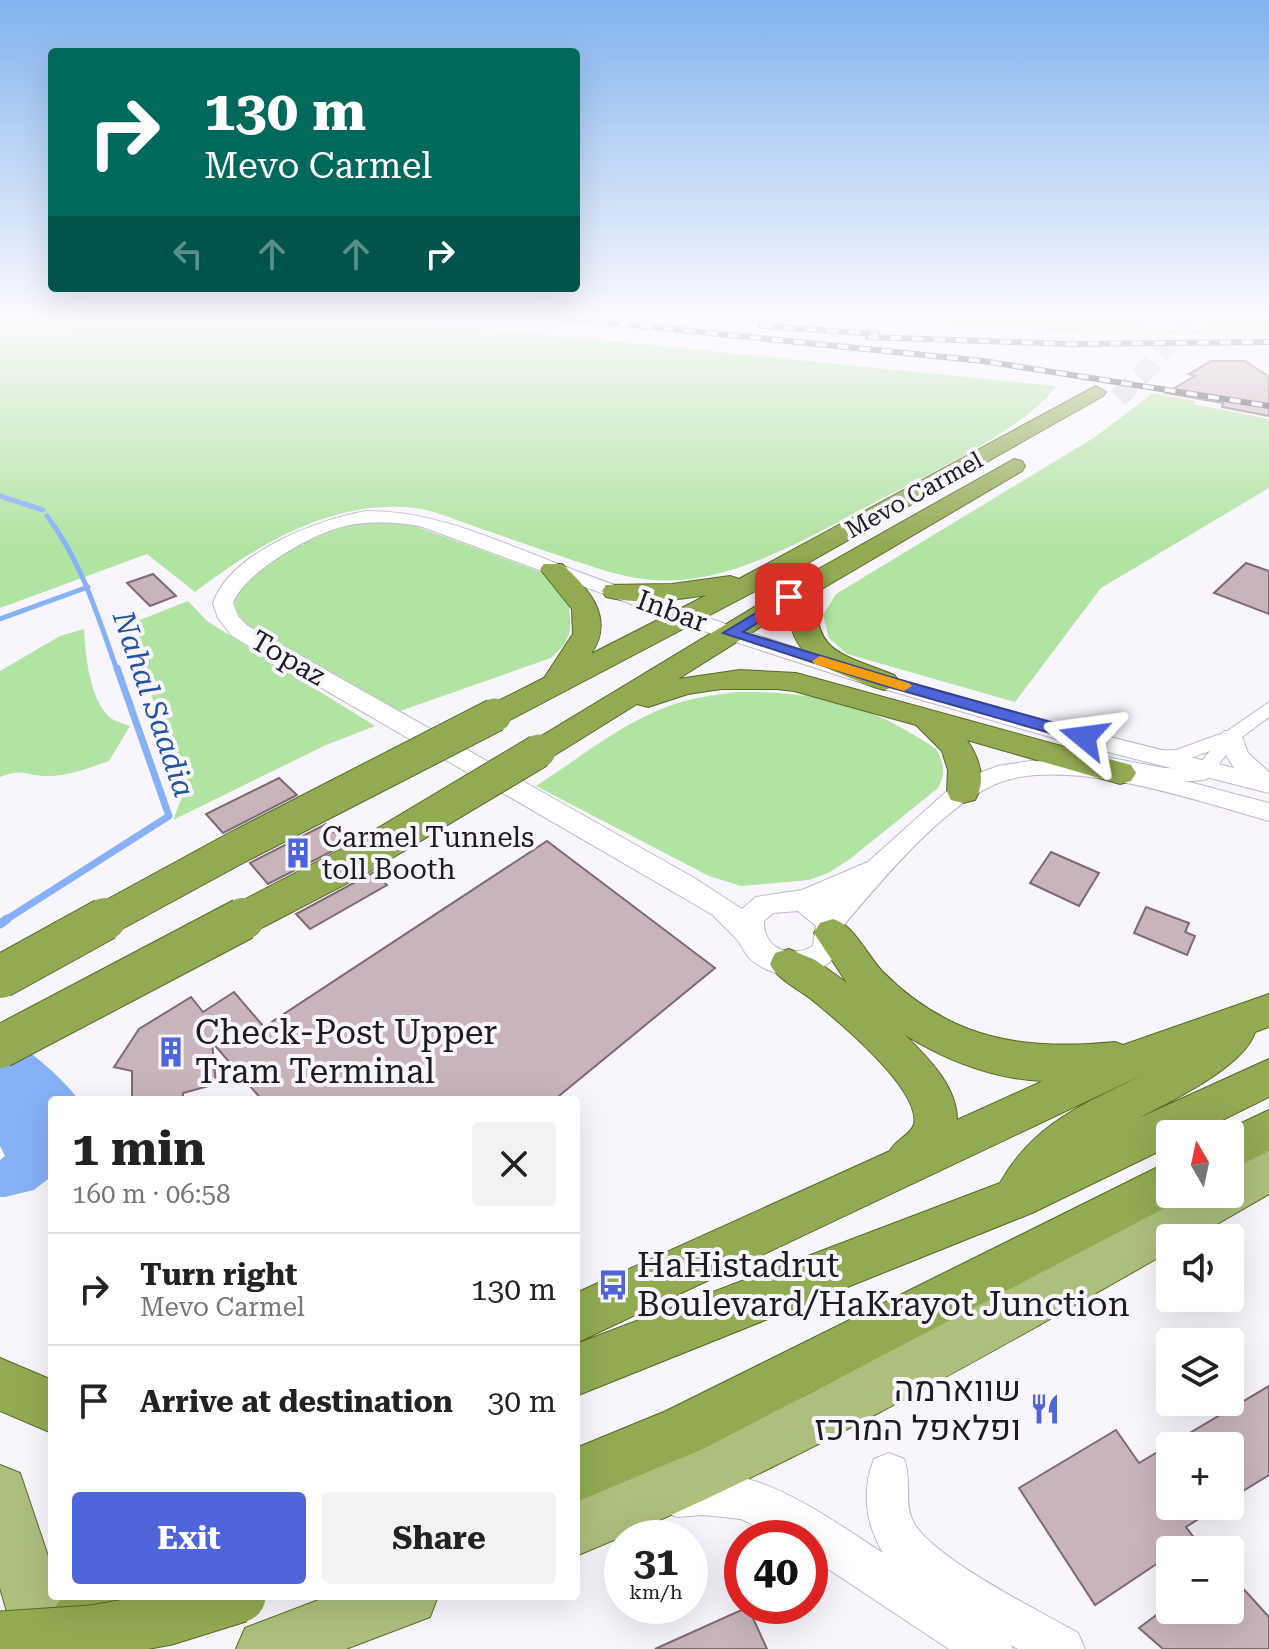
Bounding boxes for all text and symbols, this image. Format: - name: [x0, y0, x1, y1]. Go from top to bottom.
- text: 130 m: [204, 78, 366, 144]
- icon: right: [72, 80, 176, 184]
- text: Mevo Carmel: [204, 145, 432, 187]
- icon: left: [166, 232, 210, 276]
- icon: ahead: [250, 232, 294, 276]
- icon: ahead: [334, 232, 378, 276]
- icon: right: [418, 232, 462, 276]
- street label: Mevo Carmel: [841, 446, 987, 544]
- pin: [755, 563, 823, 631]
- icon: arrive: [767, 575, 811, 619]
- street label: Inbar: [632, 583, 712, 639]
- water label: Nahal Saadia: [105, 605, 202, 802]
- street label: Topaz: [245, 624, 331, 692]
- position arrow: [1042, 695, 1126, 779]
- place label: Carmel Tunnels toll Booth: [322, 821, 534, 886]
- building icon: Carmel Tunnels toll Booth: [281, 836, 315, 870]
- place label: Check-Post Upper Tram Terminal: [195, 1012, 497, 1091]
- building icon: Check-Post Upper Tram Terminal: [154, 1035, 188, 1069]
- north arrow: [1156, 1120, 1244, 1208]
- map controls: [1156, 1120, 1244, 1624]
- text: 1 min: [72, 1121, 205, 1177]
- button: close: [472, 1122, 556, 1206]
- text: 160 m · 06:58: [72, 1179, 231, 1209]
- button: sound: [1156, 1224, 1244, 1312]
- place label: HaHistadrut Boulevard/HaKrayot Junction: [637, 1245, 1130, 1324]
- text: Turn right: [140, 1257, 297, 1292]
- icon: right: [72, 1267, 116, 1311]
- bus stop icon: HaHistadrut Boulevard/HaKrayot Junction: [596, 1268, 630, 1302]
- text: 130 m: [471, 1272, 556, 1307]
- text: Mevo Carmel: [140, 1292, 305, 1322]
- button: layers: [1156, 1328, 1244, 1416]
- place label: שווארמה ופלאפל המרכז: [814, 1369, 1021, 1448]
- icon: arrive: [72, 1379, 116, 1423]
- text: Arrive at destination: [140, 1384, 453, 1419]
- text: 30 m: [487, 1384, 556, 1419]
- restaurant icon: שווארמה ופלאפל המרכז: [1028, 1392, 1062, 1426]
- button: +: [1156, 1432, 1244, 1520]
- button: Exit: [72, 1492, 306, 1584]
- button: Share: [322, 1492, 556, 1584]
- speed limit sign: 40: [724, 1520, 828, 1624]
- button: −: [1156, 1536, 1244, 1624]
- text: 31: [634, 1538, 678, 1585]
- text: km/h: [629, 1580, 683, 1604]

